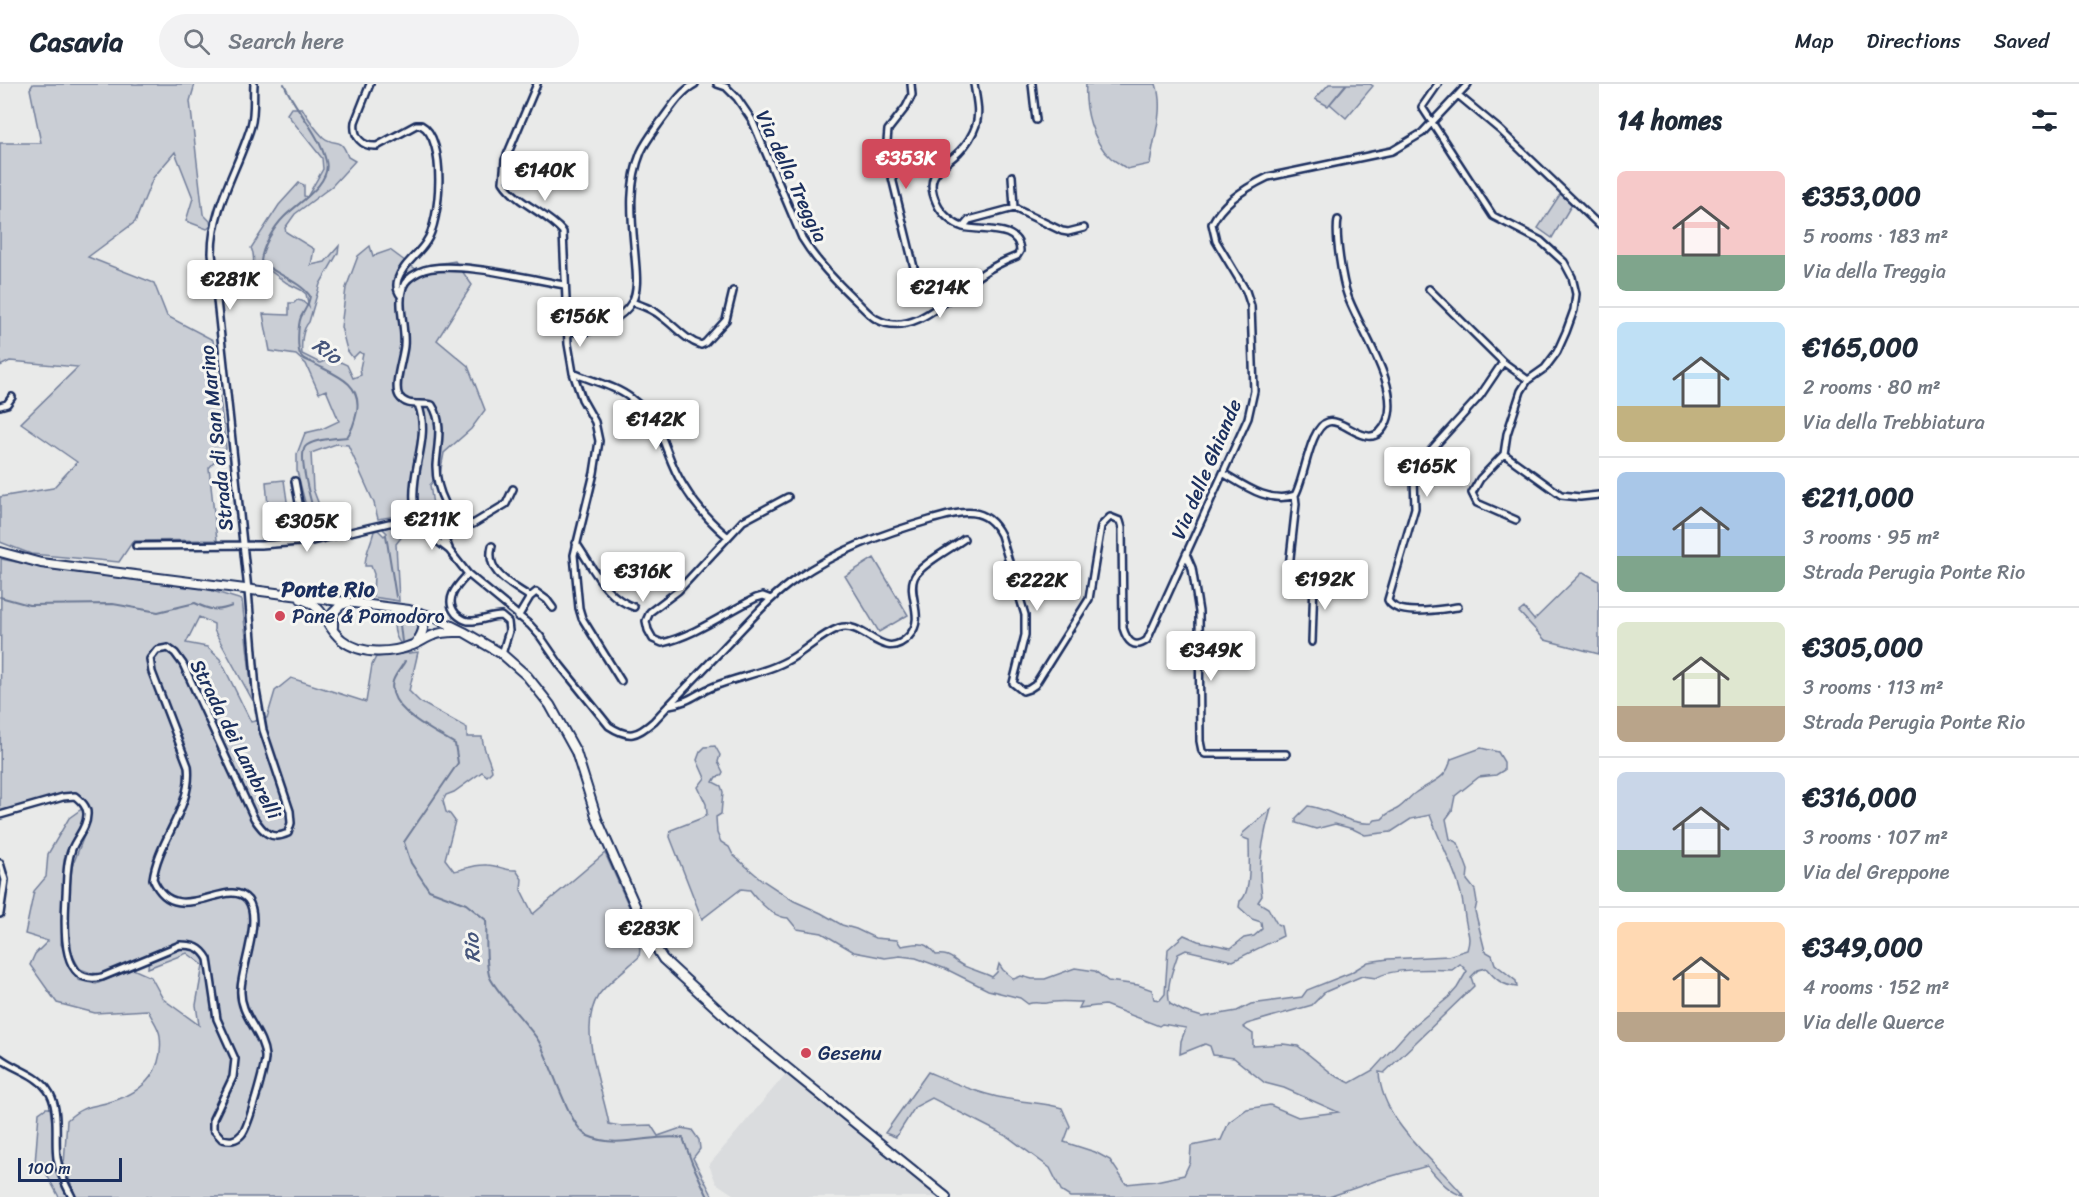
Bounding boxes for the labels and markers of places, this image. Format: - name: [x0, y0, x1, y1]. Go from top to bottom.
- pin: €353K: [864, 139, 948, 190]
- pin: €140K: [503, 151, 587, 202]
- pin: €281K: [188, 260, 272, 311]
- pin: €214K: [898, 268, 982, 319]
- pin: €156K: [538, 297, 622, 348]
- pin: €142K: [614, 400, 698, 451]
- pin: €165K: [1385, 447, 1469, 498]
- pin: €211K: [390, 500, 474, 551]
- pin: €305K: [265, 502, 349, 553]
- pin: €316K: [601, 552, 685, 603]
- pin: €192K: [1283, 560, 1367, 611]
- pin: €222K: [995, 561, 1079, 612]
- place label: Pane & Pomodoro: [292, 599, 445, 634]
- marker: Pane & Pomodoro: [273, 609, 287, 623]
- pin: €349K: [1169, 631, 1253, 682]
- pin: €283K: [607, 909, 691, 960]
- place label: Gesenu: [818, 1036, 882, 1071]
- marker: Gesenu: [799, 1046, 813, 1060]

